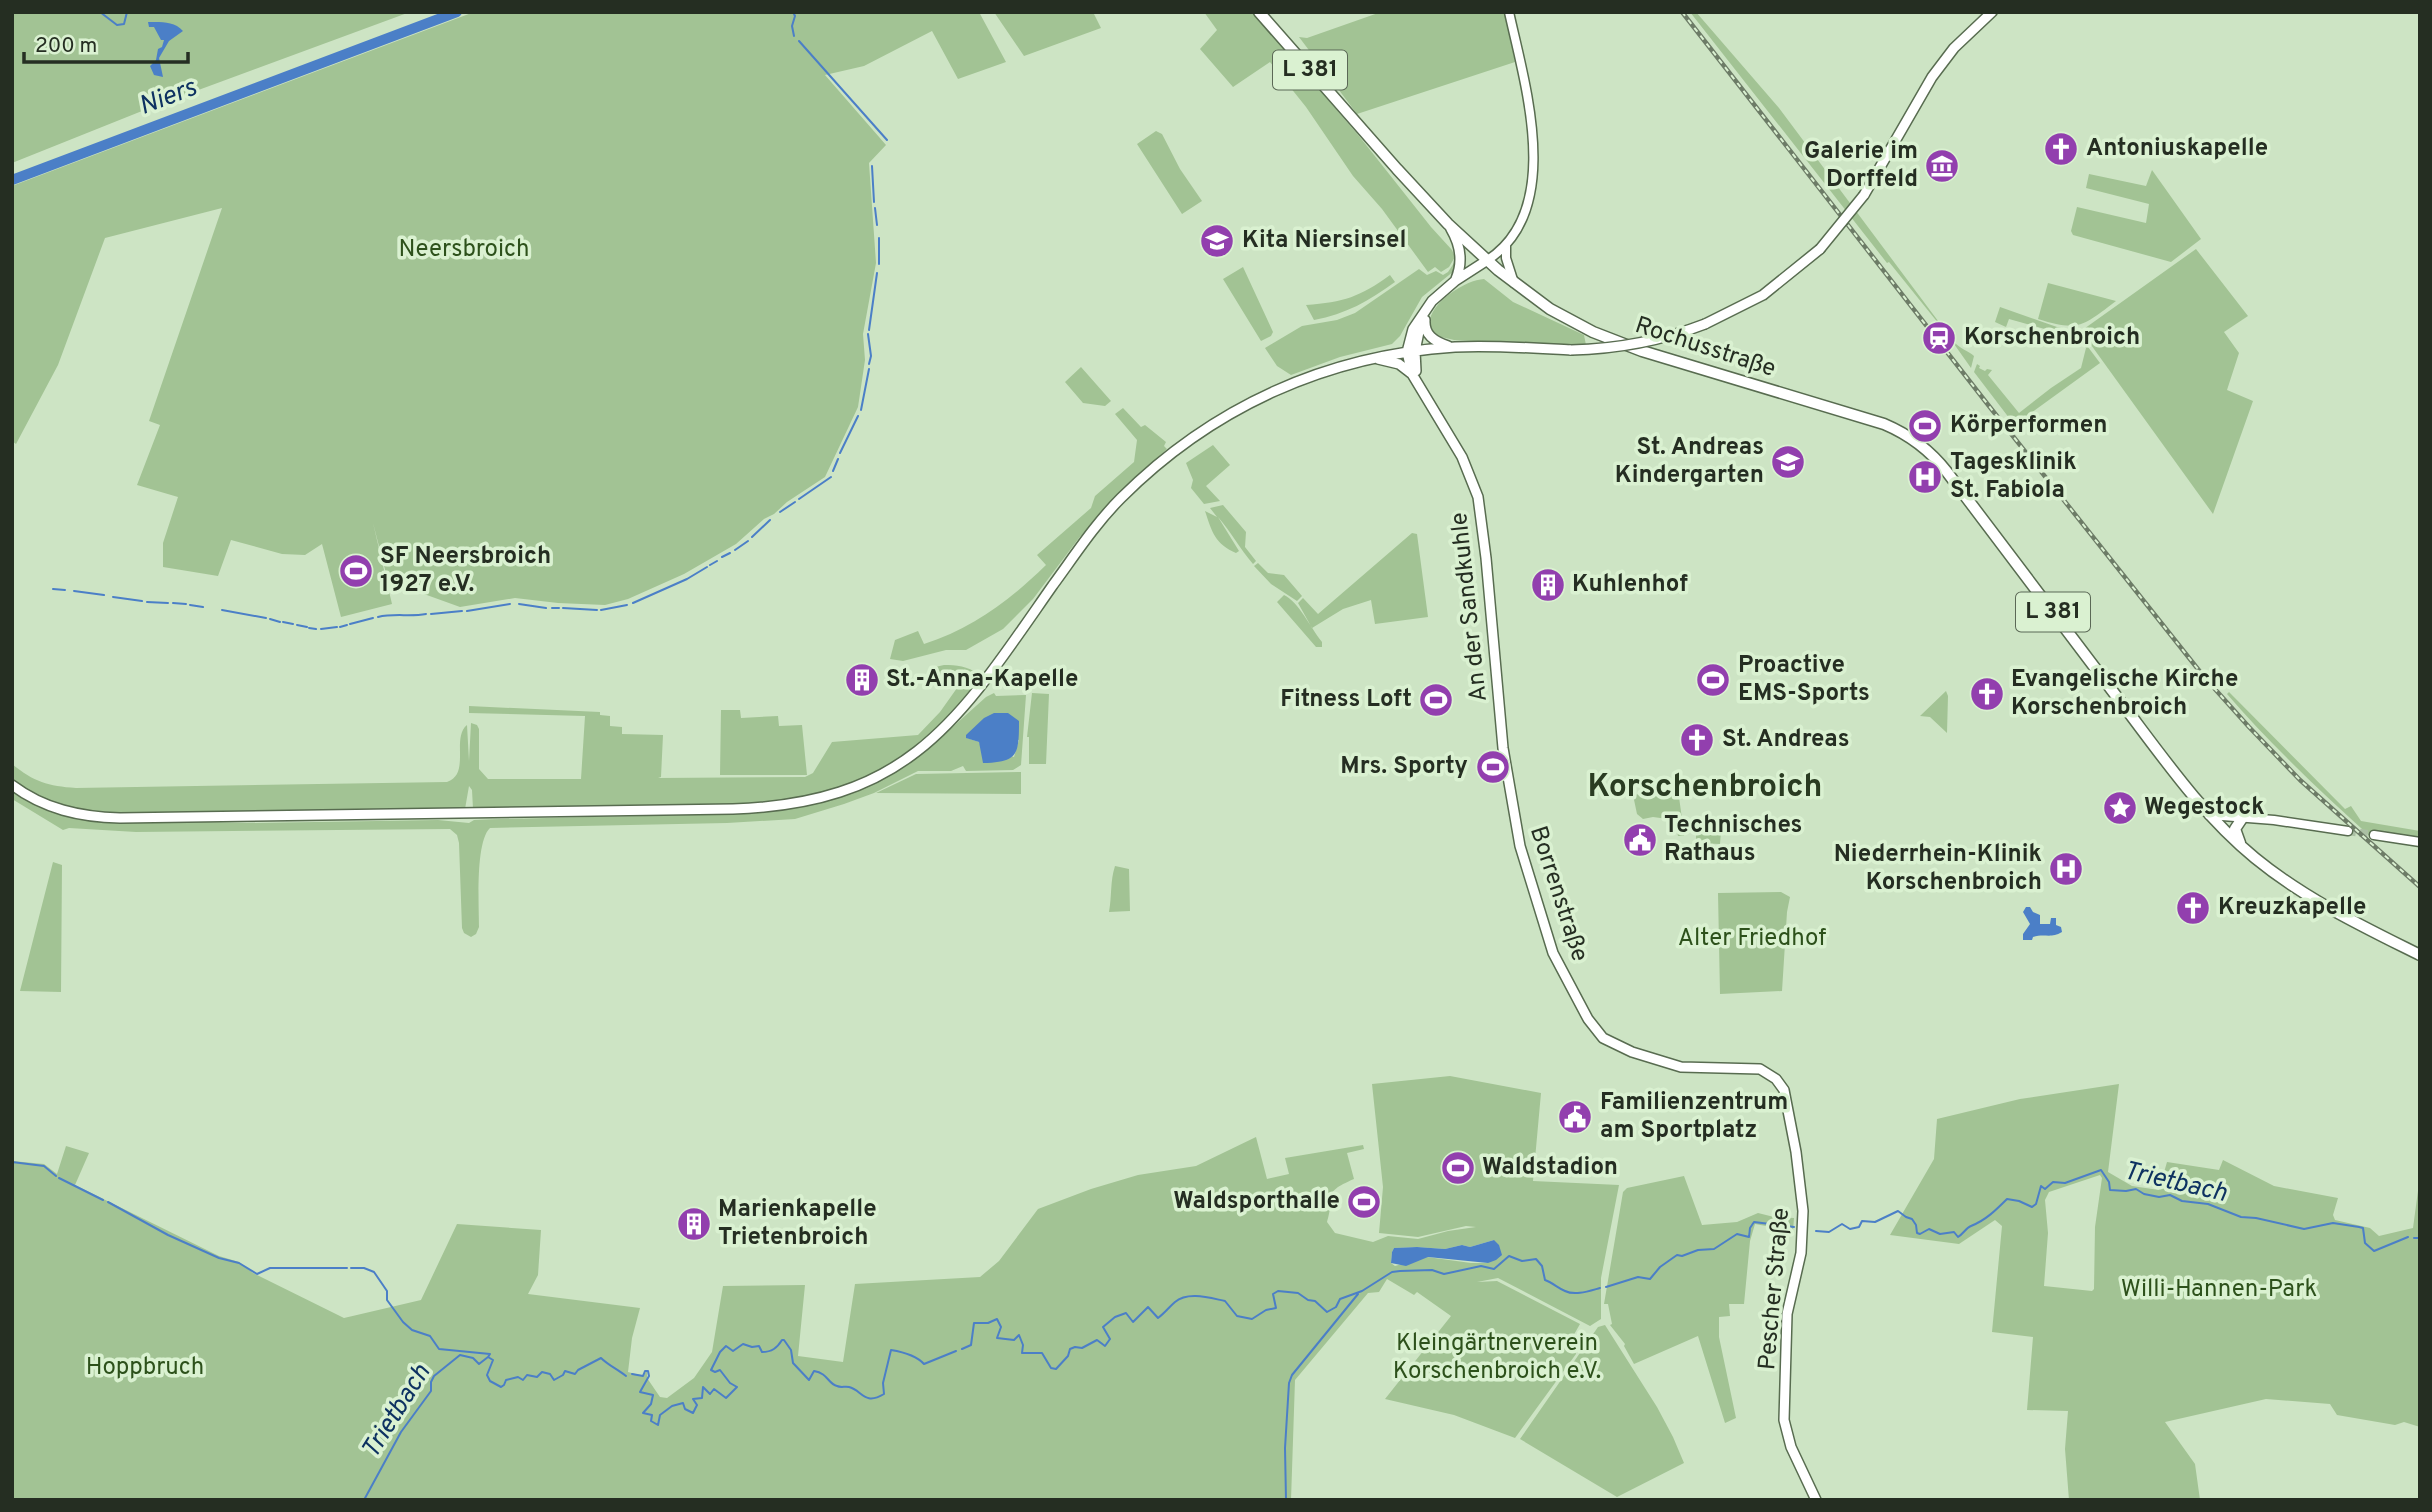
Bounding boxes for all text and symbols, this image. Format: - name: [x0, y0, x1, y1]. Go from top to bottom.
- scale bar: [24, 21, 189, 65]
- text: 200 m: [35, 33, 97, 60]
- road number: L 381: [1273, 50, 1347, 90]
- water label: Niers: [135, 72, 203, 124]
- church icon: Antoniuskapelle: [2042, 130, 2080, 168]
- place label: Antoniuskapelle: [2086, 134, 2268, 164]
- place label: Galerie im Dorffeld: [1804, 137, 1918, 195]
- museum icon: Galerie im Dorffeld: [1923, 147, 1961, 185]
- school or university icon: Kita Niersinsel: [1198, 222, 1236, 260]
- place label: Kita Niersinsel: [1242, 226, 1406, 256]
- park label: Neersbroich: [399, 235, 530, 265]
- street label: Rochusstraße: [1631, 311, 1779, 385]
- station icon: Korschenbroich: [1920, 319, 1958, 357]
- place label: Korschenbroich: [1964, 323, 2140, 353]
- sports icon: Körperformen: [1906, 407, 1944, 445]
- place label: Körperformen: [1950, 411, 2108, 441]
- place label: St. Andreas Kindergarten: [1615, 433, 1764, 491]
- school or university icon: St. Andreas Kindergarten: [1769, 443, 1807, 481]
- place label: Tagesklinik St. Fabiola: [1950, 448, 2077, 506]
- hospital icon: Tagesklinik St. Fabiola: [1906, 458, 1944, 496]
- street label: An der Sandkuhle: [1445, 511, 1495, 703]
- place label: SF Neersbroich 1927 e.V.: [380, 542, 551, 600]
- sports icon: SF Neersbroich 1927 e.V.: [337, 552, 375, 590]
- building icon: Kuhlenhof: [1529, 566, 1567, 604]
- place label: Kuhlenhof: [1572, 570, 1688, 600]
- road number: L 381: [2016, 592, 2090, 632]
- place label: Proactive EMS-Sports: [1738, 651, 1870, 709]
- building icon: St.-Anna-Kapelle: [843, 661, 881, 699]
- sports icon: Proactive EMS-Sports: [1694, 661, 1732, 699]
- place label: St.-Anna-Kapelle: [886, 665, 1078, 695]
- place label: Evangelische Kirche Korschenbroich: [2011, 665, 2238, 723]
- church icon: Evangelische Kirche Korschenbroich: [1968, 675, 2006, 713]
- sports icon: Fitness Loft: [1417, 681, 1455, 719]
- place label: Fitness Loft: [1280, 685, 1412, 715]
- church icon: St. Andreas: [1678, 721, 1716, 759]
- place label: St. Andreas: [1722, 725, 1850, 755]
- sports icon: Mrs. Sporty: [1474, 748, 1512, 786]
- place label: Mrs. Sporty: [1340, 752, 1468, 782]
- district label: Korschenbroich: [1587, 768, 1823, 808]
- place icon: Wegestock: [2101, 789, 2139, 827]
- place label: Wegestock: [2144, 793, 2265, 823]
- place label: Technisches Rathaus: [1664, 811, 1802, 869]
- public building icon: Technisches Rathaus: [1621, 821, 1659, 859]
- street label: Borrenstraße: [1522, 822, 1594, 966]
- place label: Niederrhein-Klinik Korschenbroich: [1834, 840, 2042, 898]
- hospital icon: Niederrhein-Klinik Korschenbroich: [2047, 850, 2085, 888]
- church icon: Kreuzkapelle: [2174, 889, 2212, 927]
- place label: Kreuzkapelle: [2218, 893, 2366, 923]
- park label: Alter Friedhof: [1678, 924, 1826, 954]
- place label: Familienzentrum am Sportplatz: [1600, 1088, 1788, 1146]
- public building icon: Familienzentrum am Sportplatz: [1556, 1098, 1594, 1136]
- sports icon: Waldstadion: [1439, 1149, 1477, 1187]
- place label: Waldstadion: [1482, 1153, 1618, 1183]
- water label: Trietbach: [2120, 1155, 2230, 1211]
- sports icon: Waldsporthalle: [1345, 1183, 1383, 1221]
- place label: Waldsporthalle: [1173, 1187, 1340, 1217]
- place label: Marienkapelle Trietenbroich: [718, 1195, 877, 1253]
- building icon: Marienkapelle Trietenbroich: [675, 1205, 713, 1243]
- street label: Pescher Straße: [1753, 1207, 1797, 1371]
- park label: Willi-Hannen-Park: [2121, 1275, 2317, 1305]
- park label: Kleingärtnerverein Korschenbroich e.V.: [1393, 1329, 1601, 1387]
- park label: Hoppbruch: [86, 1353, 204, 1383]
- water label: Trietbach: [355, 1359, 439, 1465]

